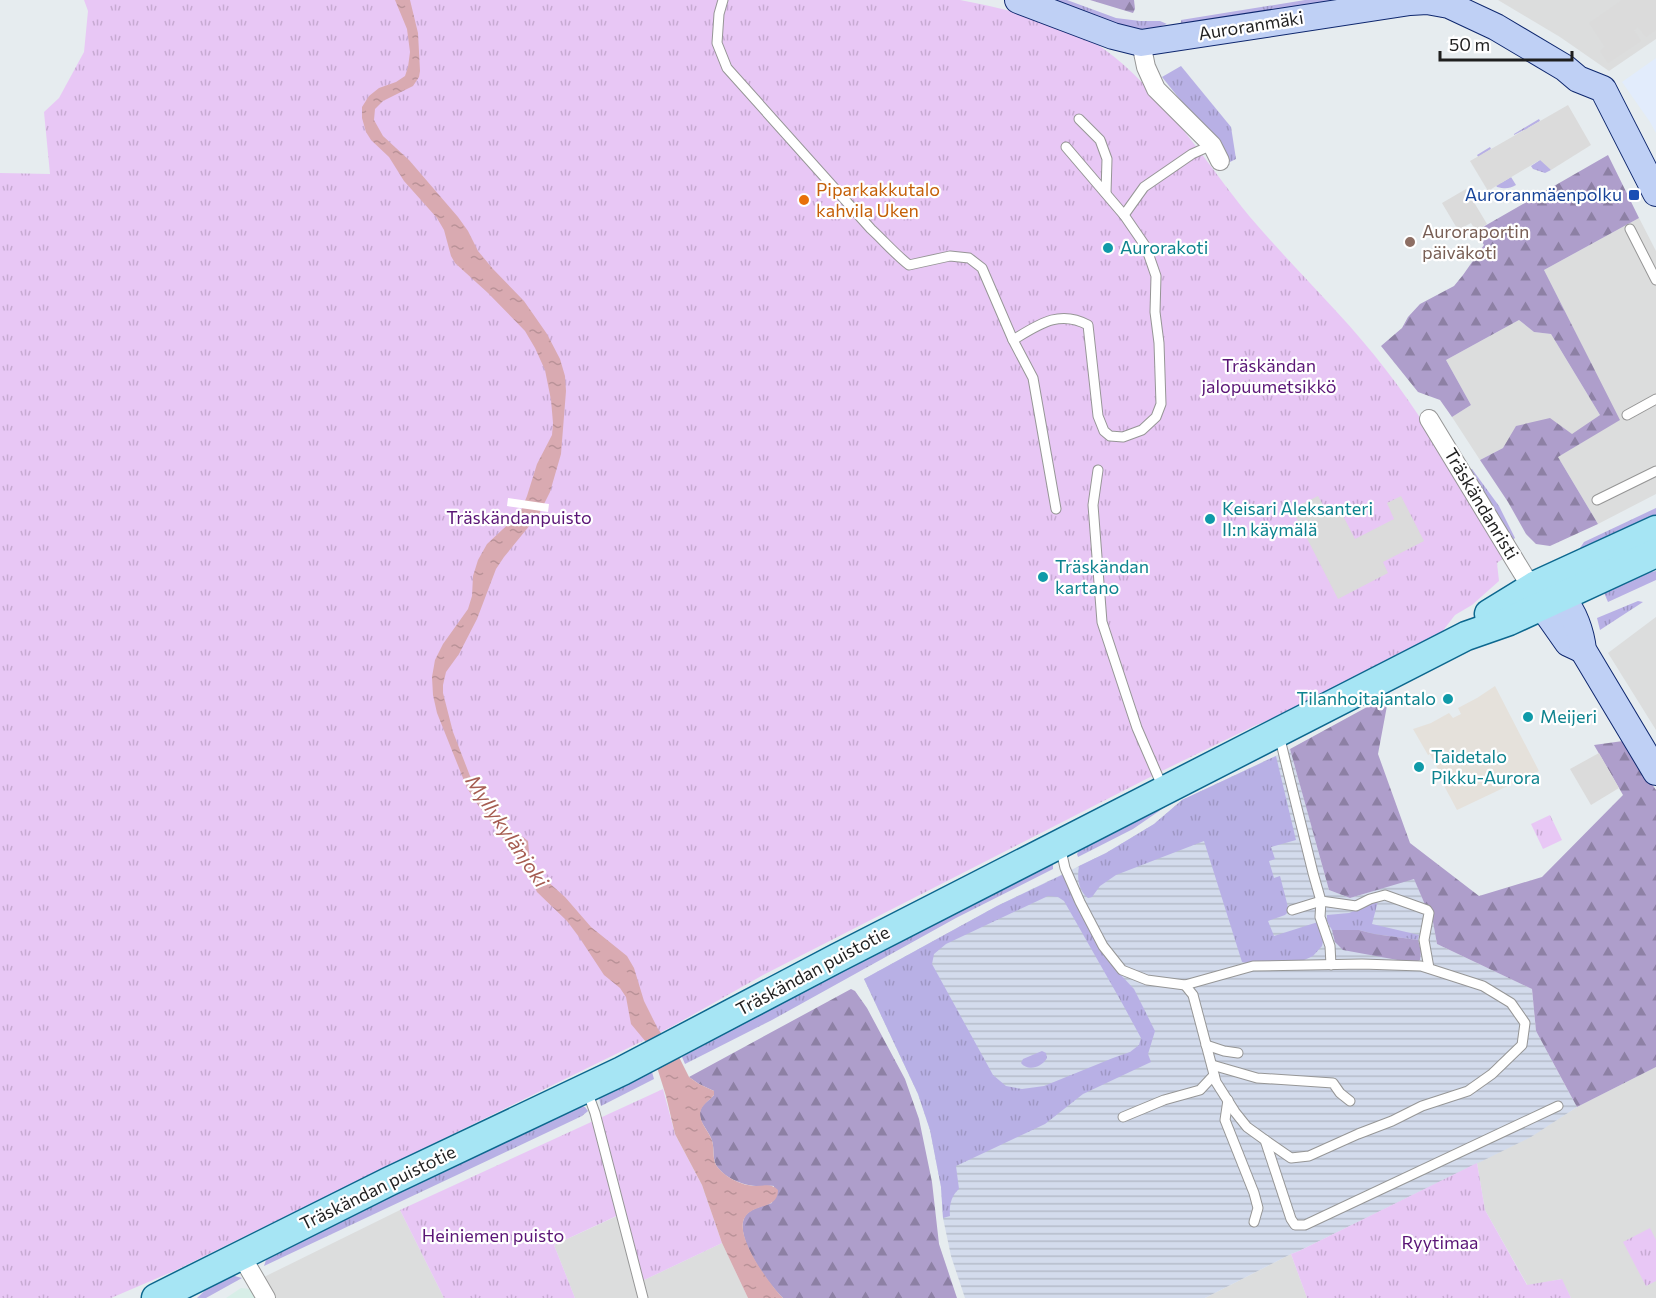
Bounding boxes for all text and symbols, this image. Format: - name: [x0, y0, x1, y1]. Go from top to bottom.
- street label: Auroranmäki: [1197, 6, 1305, 44]
- scale bar: [1440, 24, 1572, 62]
- text: 50 m: [1449, 33, 1490, 55]
- place label: Piparkakkutalo kahvila Uken: [816, 178, 940, 221]
- place label: Auroranmäenpolku: [1465, 183, 1622, 205]
- marker: Auroranmäenpolku: [1627, 188, 1641, 202]
- marker: Piparkakkutalo kahvila Uken: [797, 193, 811, 207]
- place label: Auroraportin päiväkoti: [1422, 220, 1529, 263]
- marker: Auroraportin päiväkoti: [1403, 235, 1417, 249]
- place label: Aurorakoti: [1120, 236, 1208, 258]
- marker: Aurorakoti: [1101, 241, 1115, 255]
- park label: Träskändan jalopuumetsikkö: [1201, 354, 1337, 397]
- street label: Träskändanristi: [1440, 444, 1524, 563]
- place label: Keisari Aleksanteri II:n käymälä: [1222, 497, 1373, 540]
- park label: Träskändanpuisto: [446, 506, 592, 528]
- marker: Keisari Aleksanteri II:n käymälä: [1203, 512, 1217, 526]
- place label: Träskändan kartano: [1055, 555, 1149, 598]
- marker: Träskändan kartano: [1036, 570, 1050, 584]
- place label: Tilanhoitajantalo: [1297, 687, 1436, 709]
- marker: Tilanhoitajantalo: [1441, 692, 1455, 706]
- place label: Meijeri: [1540, 705, 1597, 727]
- marker: Meijeri: [1521, 710, 1535, 724]
- place label: Taidetalo Pikku-Aurora: [1431, 745, 1540, 788]
- marker: Taidetalo Pikku-Aurora: [1412, 760, 1426, 774]
- water label: Myllykylänjoki: [461, 770, 555, 892]
- street label: Träskändan puistotie: [732, 920, 893, 1020]
- street label: Träskändan puistotie: [296, 1140, 459, 1234]
- park label: Heiniemen puisto: [422, 1224, 564, 1246]
- park label: Ryytimaa: [1401, 1231, 1479, 1253]

